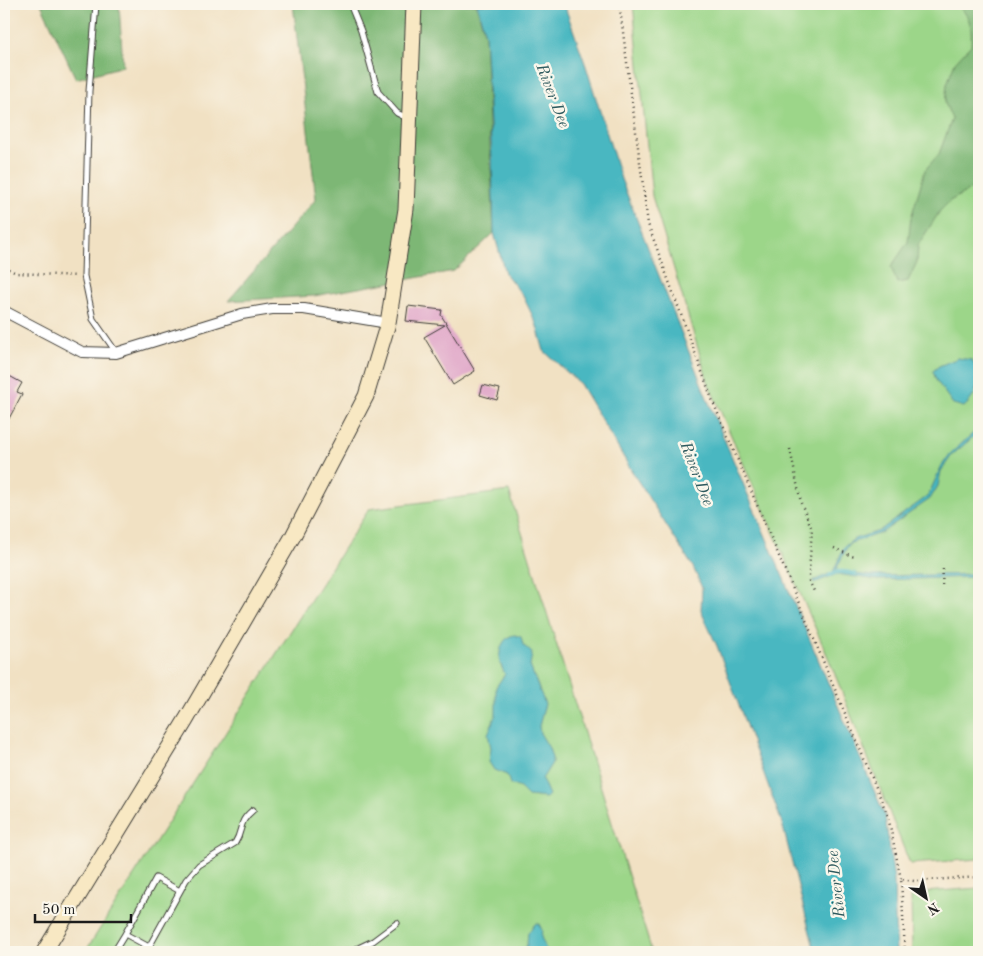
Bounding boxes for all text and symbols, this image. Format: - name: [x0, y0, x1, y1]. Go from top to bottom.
- water label: River Dee: [532, 61, 572, 131]
- water label: River Dee: [676, 439, 716, 509]
- water label: River Dee: [825, 849, 849, 919]
- north arrow: [900, 874, 950, 924]
- scale bar: [35, 891, 131, 923]
- text: N: [924, 899, 941, 917]
- text: 50 m: [42, 903, 76, 918]

